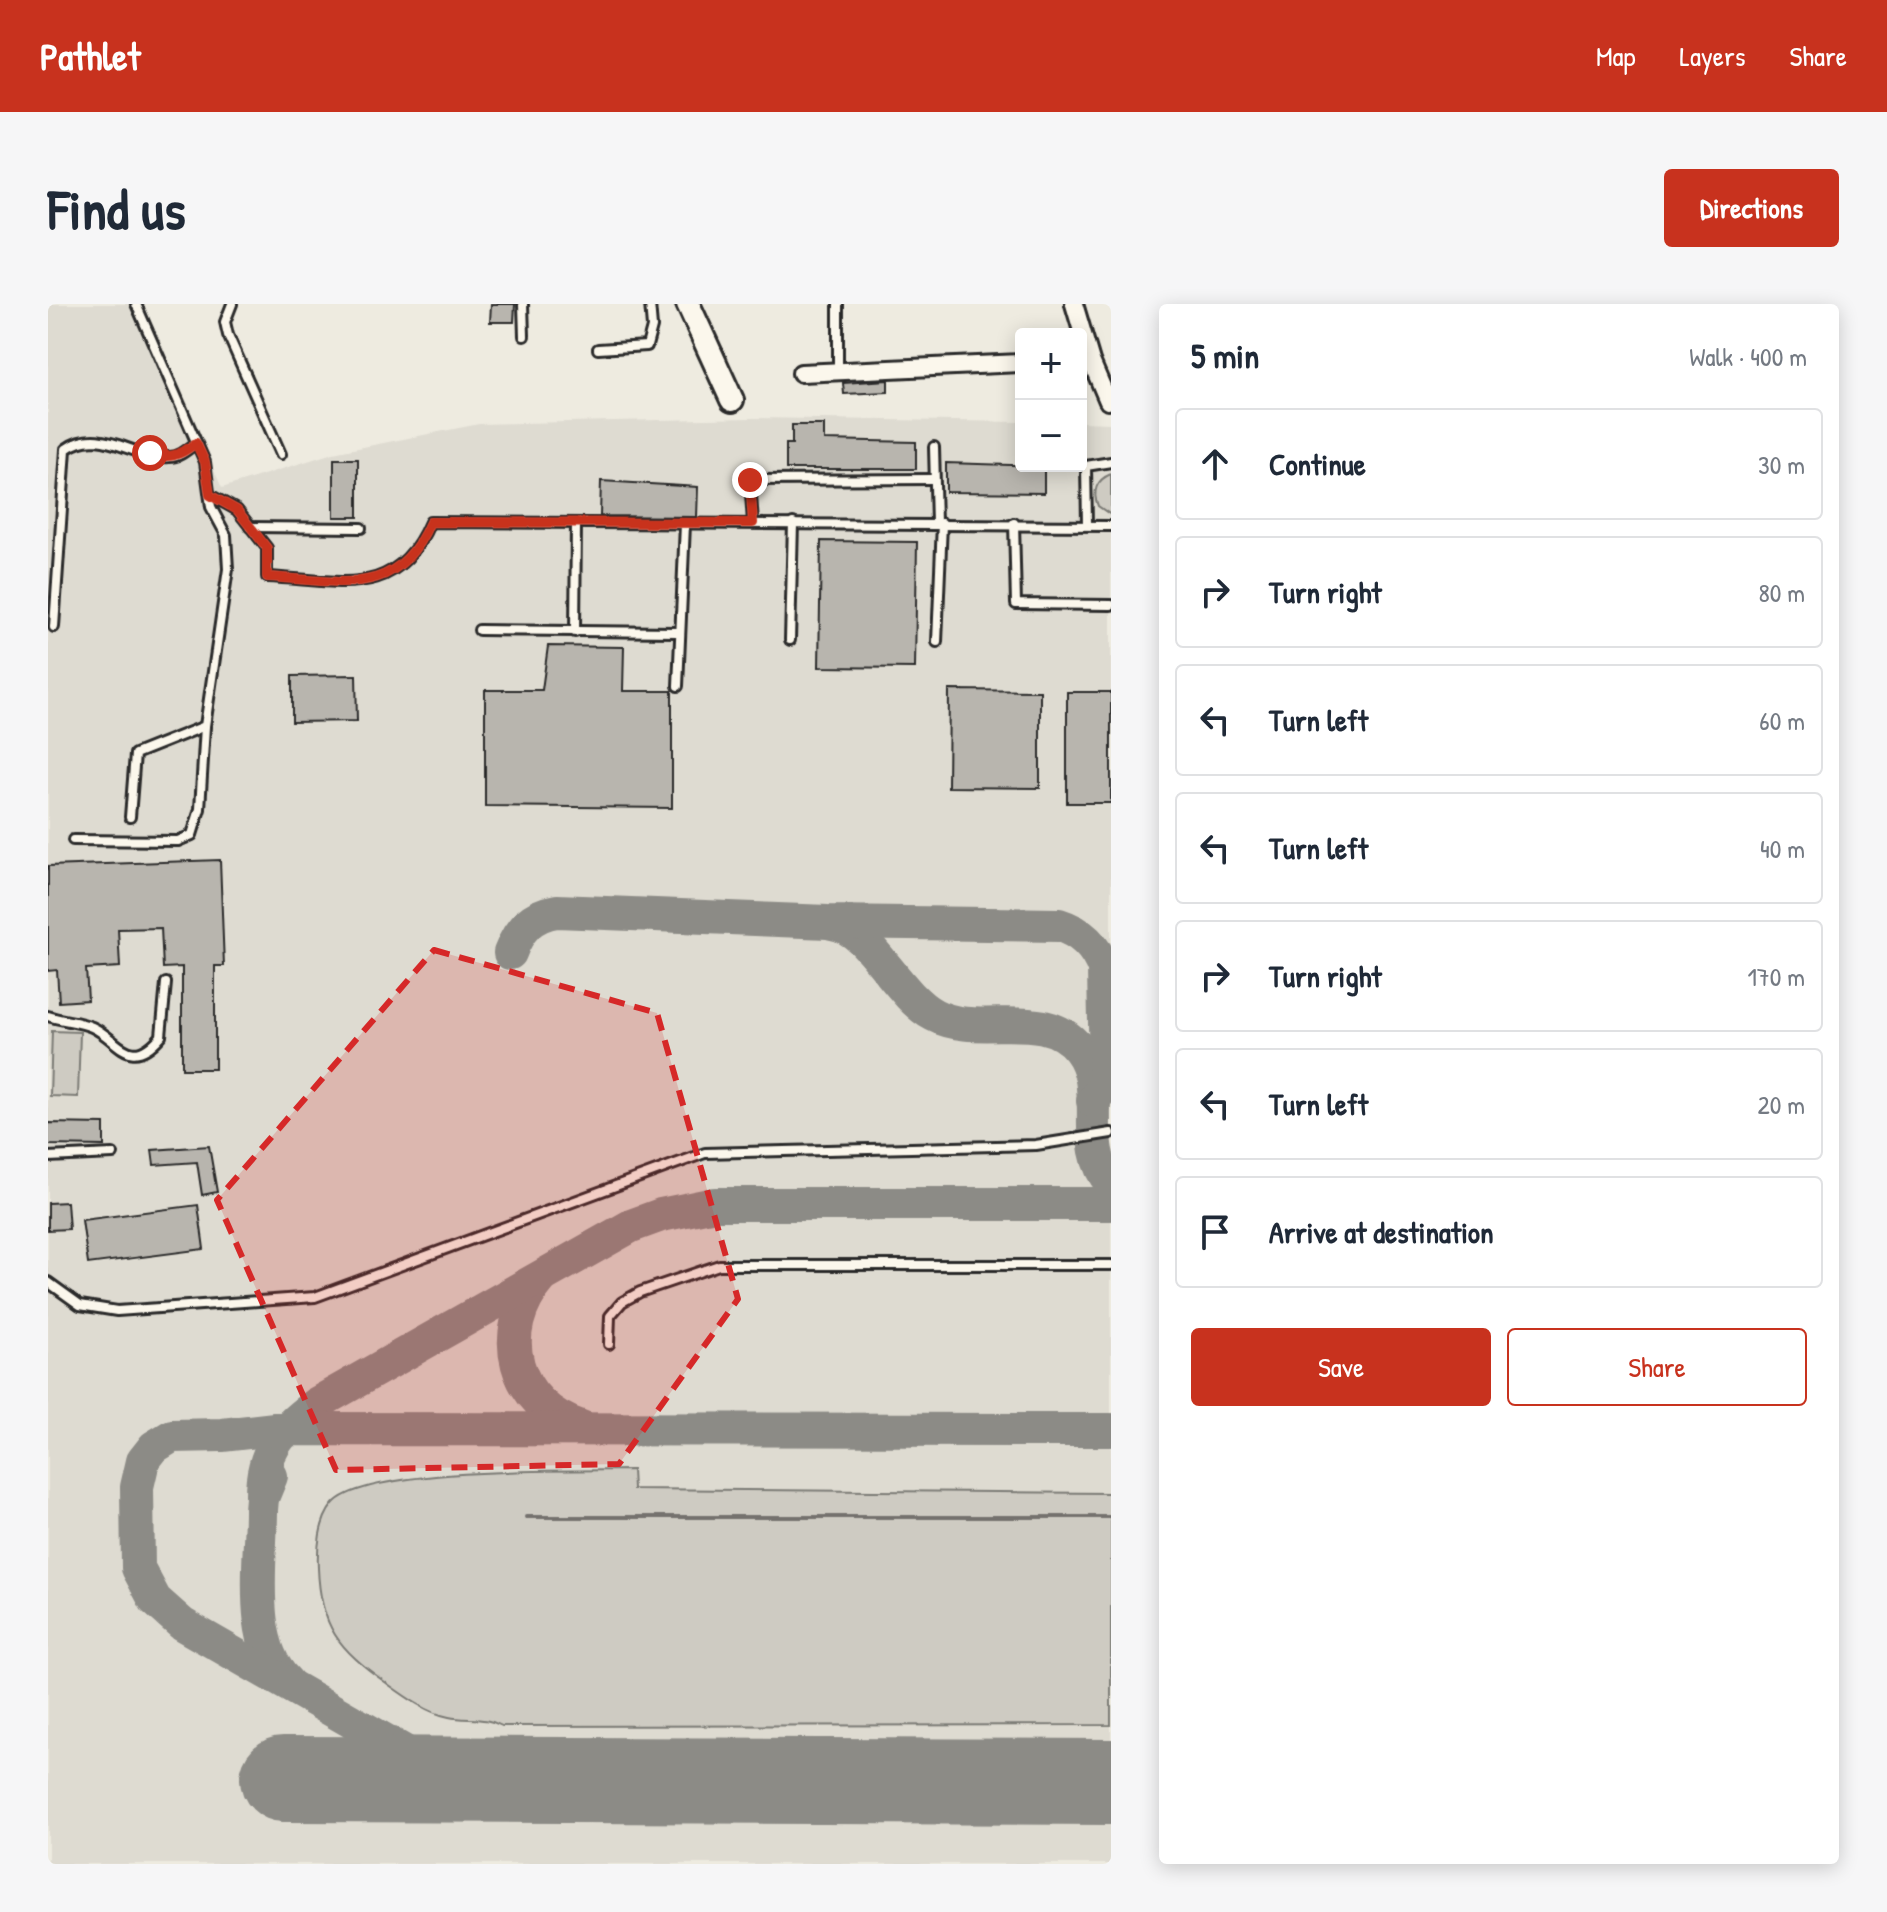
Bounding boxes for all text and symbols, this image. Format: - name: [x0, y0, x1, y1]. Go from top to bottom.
- text: Pathlet: [40, 30, 141, 82]
- text: Map: [1596, 37, 1636, 75]
- text: Layers: [1680, 37, 1745, 75]
- text: Share: [1789, 37, 1847, 75]
- button: Directions: [1664, 169, 1839, 247]
- text: Find us: [48, 171, 186, 246]
- map controls: [1015, 328, 1087, 472]
- button: +: [1015, 328, 1087, 400]
- text: 5 min: [1191, 333, 1259, 379]
- text: Walk · 400 m: [1689, 339, 1807, 374]
- button: −: [1015, 400, 1087, 472]
- route start: [132, 435, 168, 471]
- icon: ahead: [1193, 442, 1237, 486]
- text: Continue: [1269, 444, 1366, 484]
- text: 30 m: [1758, 447, 1805, 482]
- route end: [732, 462, 768, 498]
- icon: right: [1193, 570, 1237, 614]
- text: Turn right: [1269, 572, 1382, 612]
- text: 80 m: [1758, 575, 1805, 610]
- icon: left: [1193, 698, 1237, 742]
- text: Turn left: [1269, 700, 1368, 740]
- text: 60 m: [1759, 703, 1805, 738]
- icon: left: [1193, 826, 1237, 870]
- text: Turn left: [1269, 828, 1368, 868]
- text: 40 m: [1760, 831, 1805, 866]
- icon: right: [1193, 954, 1237, 998]
- text: Turn right: [1269, 956, 1382, 996]
- text: 170 m: [1747, 959, 1805, 994]
- icon: left: [1193, 1082, 1237, 1126]
- text: Turn left: [1269, 1084, 1368, 1124]
- text: 20 m: [1758, 1087, 1805, 1122]
- icon: arrive: [1193, 1210, 1237, 1254]
- text: Arrive at destination: [1269, 1212, 1494, 1252]
- button: Save: [1191, 1328, 1491, 1406]
- button: Share: [1507, 1328, 1807, 1406]

